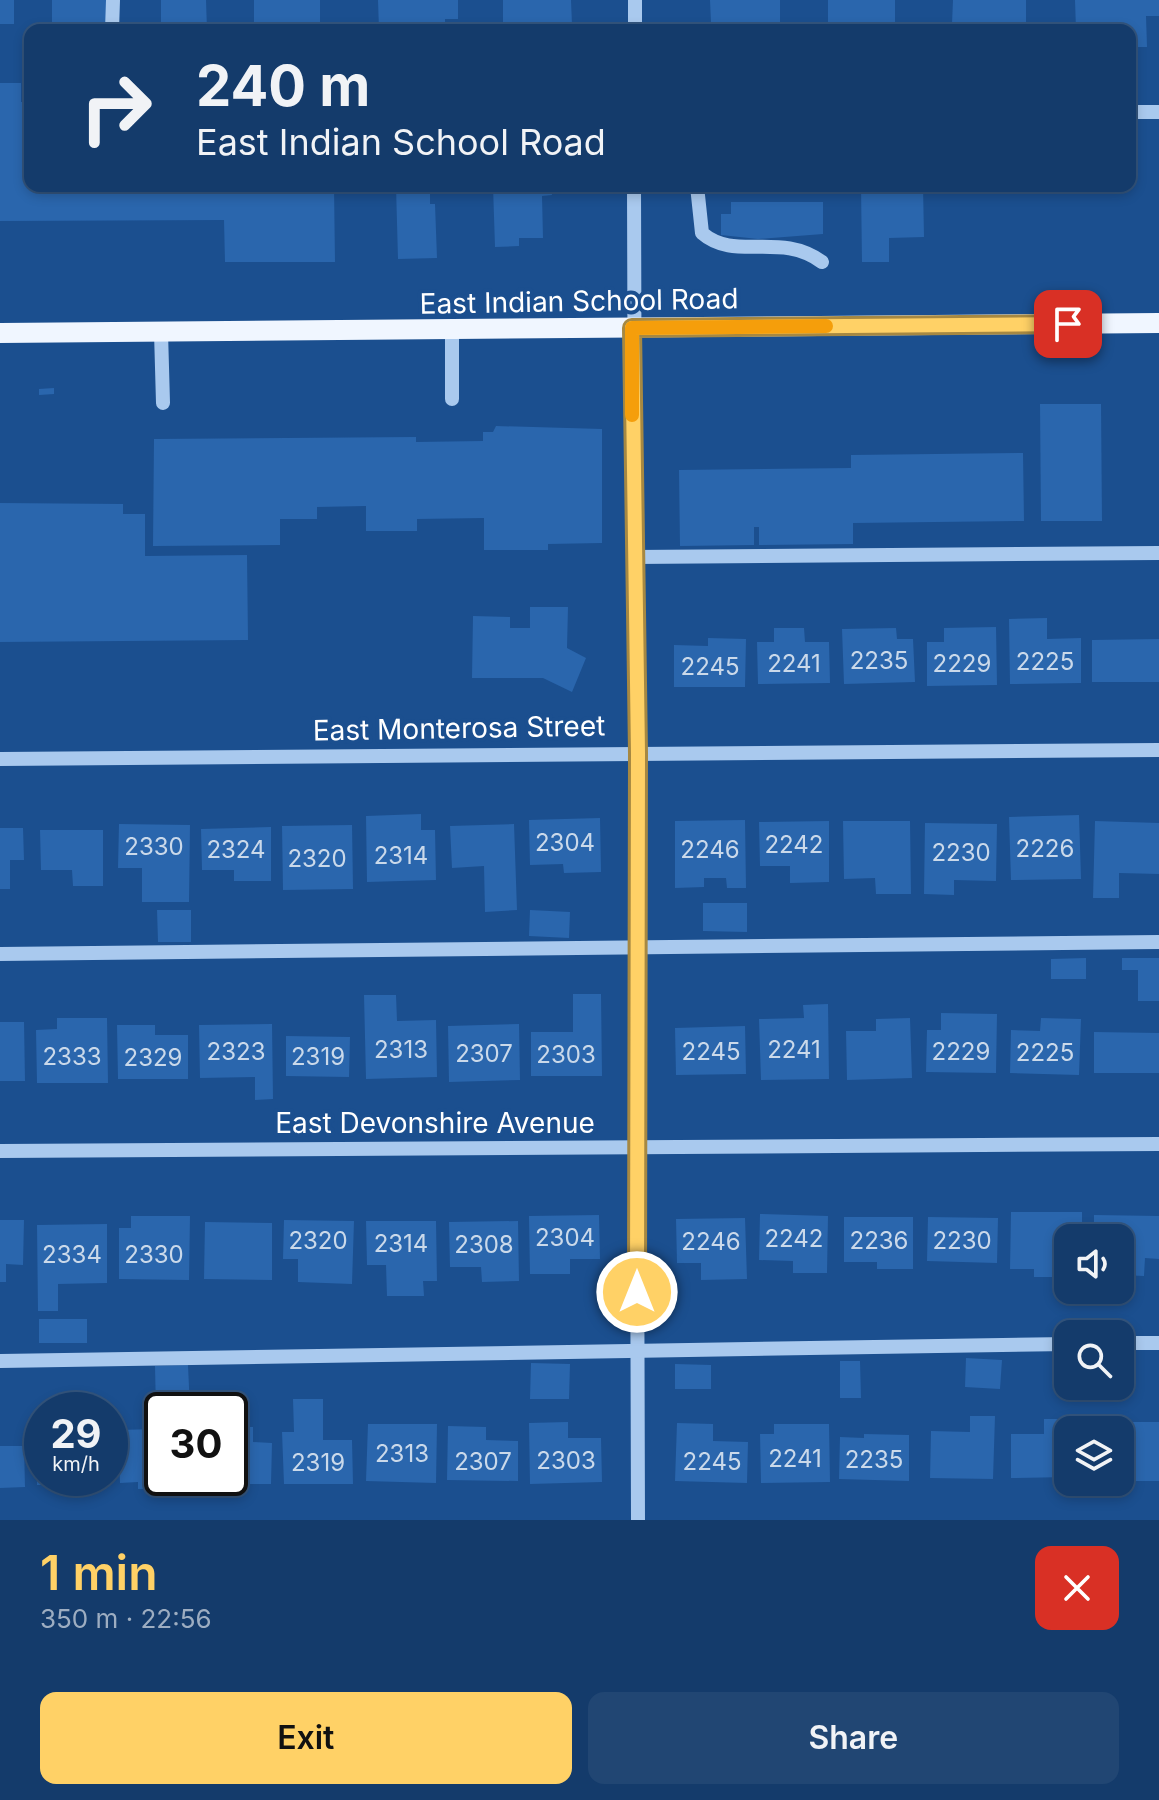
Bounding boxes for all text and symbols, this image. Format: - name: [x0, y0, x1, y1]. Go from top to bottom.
- text: 240 m: [196, 52, 370, 120]
- icon: right: [64, 56, 168, 160]
- text: East Indian School Road: [196, 120, 606, 164]
- street label: East Indian School Road: [419, 281, 739, 321]
- pin: [1034, 290, 1102, 358]
- icon: arrive: [1046, 302, 1090, 346]
- house number: 2235: [850, 646, 908, 675]
- house number: 2225: [1016, 647, 1074, 676]
- house number: 2241: [767, 649, 821, 678]
- house number: 2229: [933, 649, 991, 678]
- house number: 2245: [681, 652, 740, 681]
- street label: East Monterosa Street: [312, 708, 606, 748]
- house number: 2304: [535, 828, 595, 857]
- house number: 2242: [764, 830, 824, 859]
- house number: 2330: [124, 832, 184, 861]
- house number: 2226: [1016, 834, 1074, 863]
- house number: 2324: [206, 835, 266, 864]
- house number: 2246: [680, 835, 740, 864]
- house number: 2230: [931, 838, 991, 867]
- house number: 2314: [374, 841, 428, 870]
- house number: 2320: [287, 844, 347, 873]
- house number: 2313: [374, 1035, 428, 1064]
- house number: 2241: [767, 1035, 821, 1064]
- house number: 2323: [207, 1037, 265, 1066]
- house number: 2245: [682, 1037, 741, 1066]
- house number: 2229: [932, 1037, 990, 1066]
- house number: 2225: [1016, 1038, 1074, 1067]
- house number: 2307: [455, 1039, 513, 1068]
- house number: 2303: [536, 1040, 596, 1069]
- house number: 2333: [42, 1042, 102, 1071]
- house number: 2319: [291, 1042, 345, 1071]
- house number: 2329: [124, 1043, 182, 1072]
- street label: East Devonshire Avenue: [275, 1106, 595, 1140]
- house number: 2304: [535, 1223, 595, 1252]
- house number: 2242: [764, 1224, 824, 1253]
- map controls: [1054, 1224, 1134, 1496]
- button: sound: [1054, 1224, 1134, 1304]
- house number: 2320: [288, 1226, 348, 1255]
- house number: 2236: [850, 1226, 908, 1255]
- house number: 2230: [932, 1226, 992, 1255]
- house number: 2246: [681, 1227, 741, 1256]
- house number: 2314: [374, 1229, 428, 1258]
- house number: 2308: [454, 1230, 514, 1259]
- house number: 2334: [42, 1240, 102, 1269]
- house number: 2330: [124, 1240, 184, 1269]
- position arrow: [595, 1250, 679, 1334]
- button: search: [1054, 1320, 1134, 1400]
- speed limit sign: 30: [144, 1392, 248, 1496]
- text: 29: [50, 1409, 102, 1458]
- button: layers: [1054, 1416, 1134, 1496]
- house number: 2313: [375, 1439, 429, 1468]
- house number: 2241: [768, 1444, 822, 1473]
- house number: 2235: [845, 1445, 903, 1474]
- house number: 2303: [536, 1446, 596, 1475]
- house number: 2307: [454, 1447, 512, 1476]
- house number: 2245: [683, 1447, 742, 1476]
- house number: 2319: [291, 1448, 345, 1477]
- text: km/h: [52, 1452, 100, 1476]
- text: 1 min: [40, 1543, 158, 1602]
- button: close: [1035, 1546, 1119, 1630]
- text: 350 m · 22:56: [40, 1603, 212, 1634]
- button: Exit: [40, 1692, 572, 1784]
- button: Share: [588, 1692, 1119, 1784]

